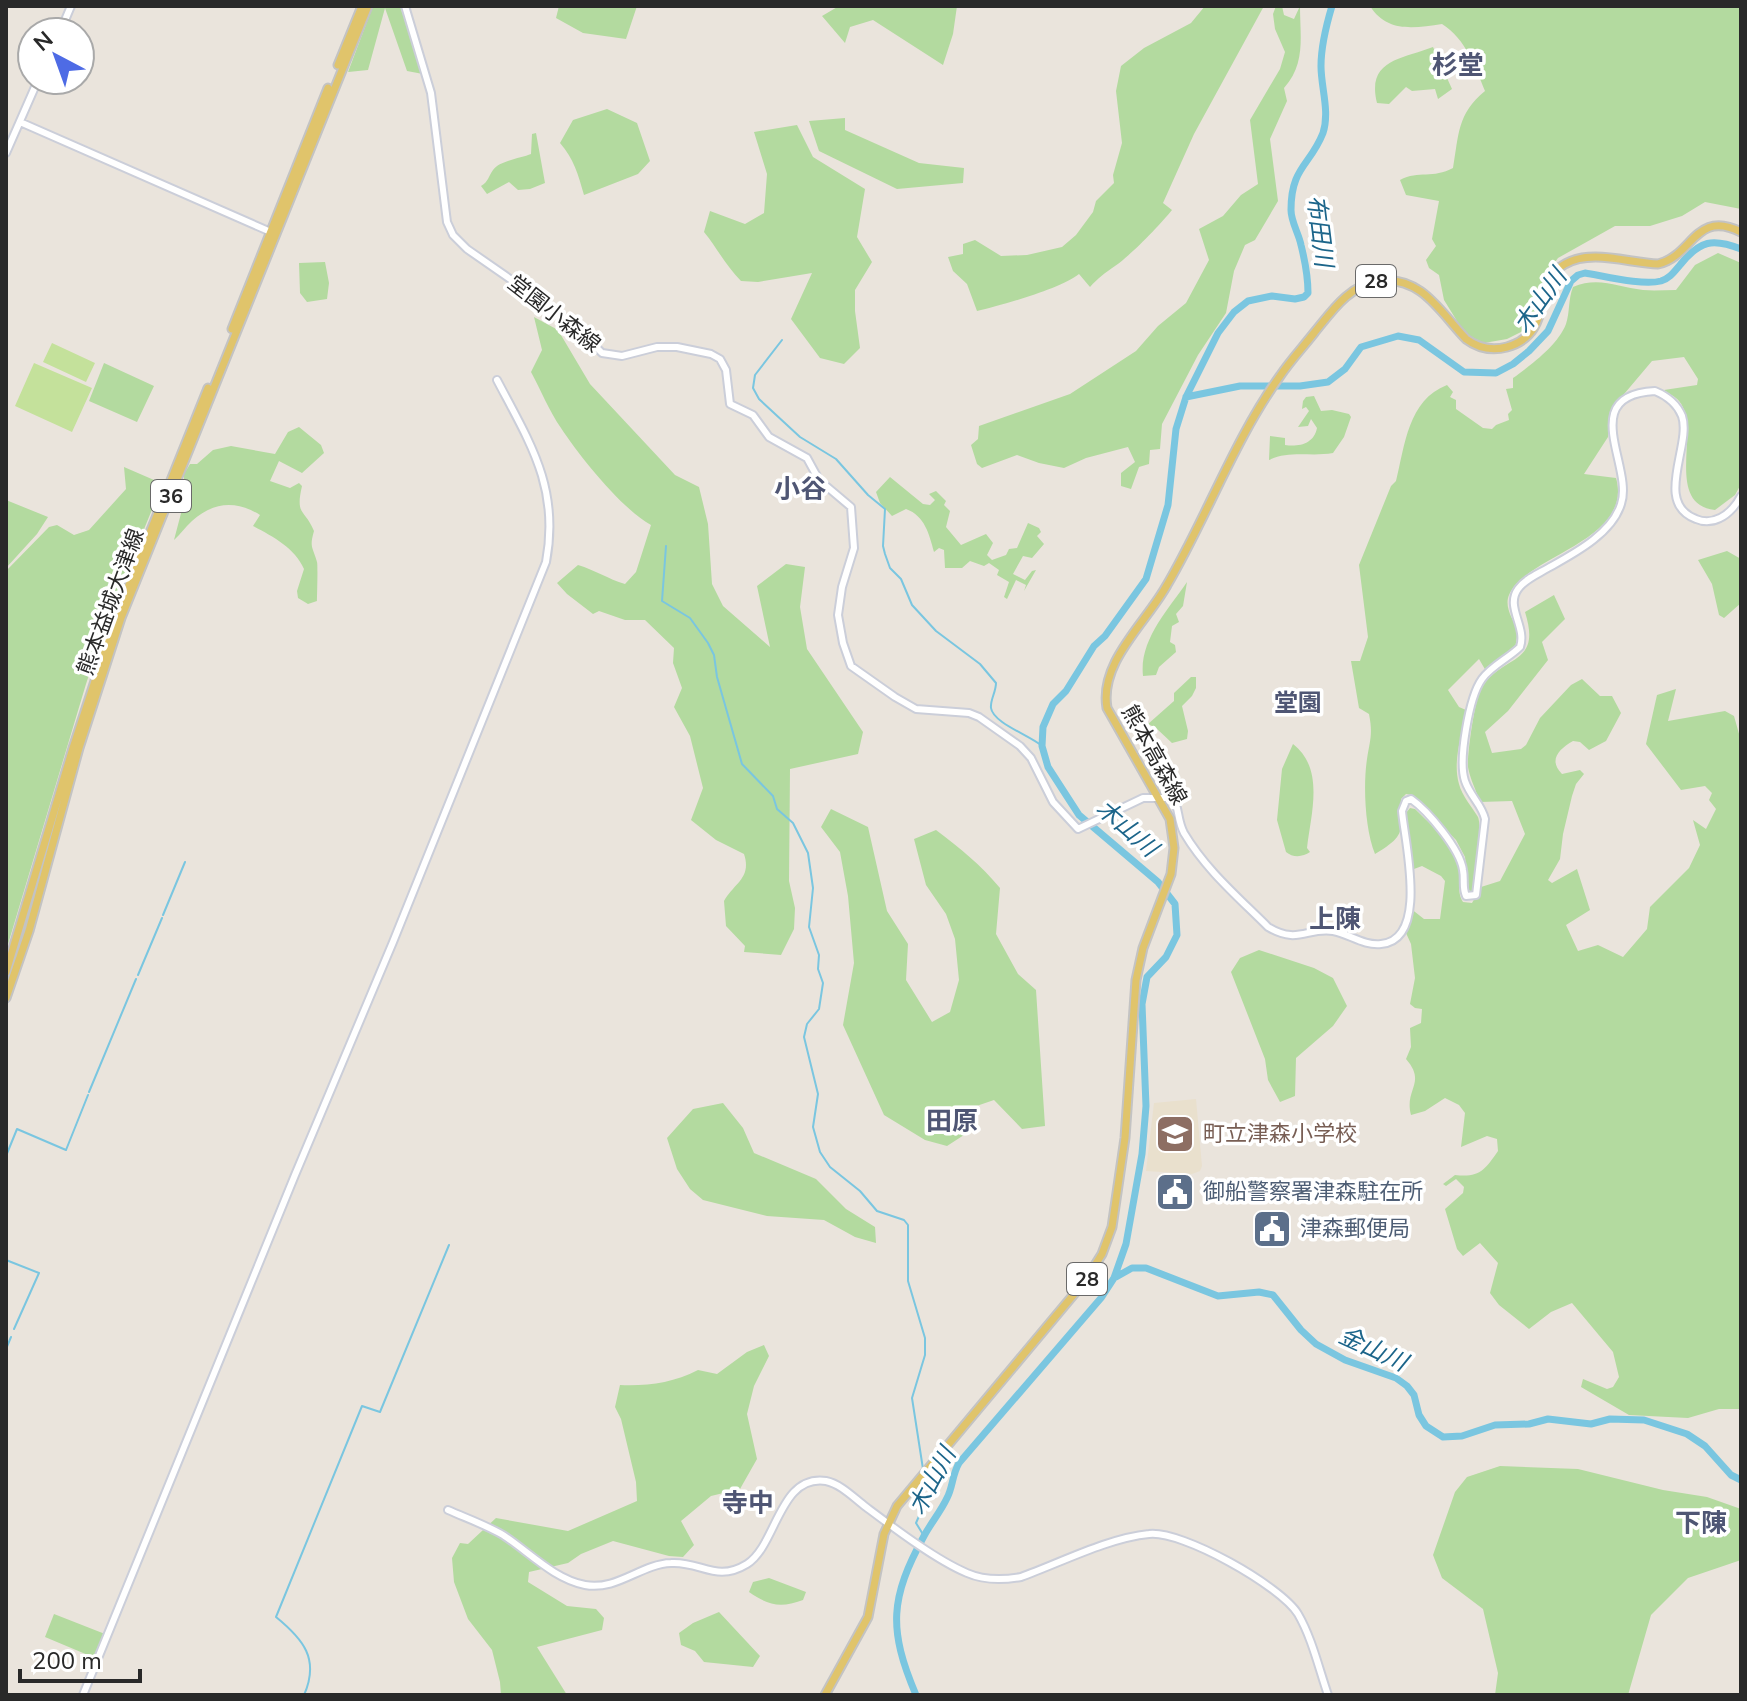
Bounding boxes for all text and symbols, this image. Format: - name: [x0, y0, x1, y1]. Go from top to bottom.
- north arrow: [16, 16, 96, 96]
- text: N: [27, 25, 60, 58]
- district label: 杉堂: [1432, 48, 1484, 83]
- water label: 布田川: [1300, 193, 1341, 272]
- water label: 木山川: [1506, 260, 1575, 340]
- road number: 28: [1356, 265, 1396, 297]
- street label: 堂園小森線: [501, 268, 607, 360]
- district label: 小谷: [774, 472, 826, 507]
- road number: 36: [151, 480, 191, 512]
- street label: 熊本益城大津線: [71, 525, 151, 679]
- district label: 堂園: [1274, 687, 1322, 719]
- street label: 熊本高森線: [1114, 700, 1194, 810]
- water label: 木山川: [1089, 792, 1167, 866]
- district label: 上陳: [1309, 902, 1361, 937]
- district label: 田原: [926, 1104, 978, 1139]
- school or university icon: 町立津森小学校: [1154, 1113, 1196, 1155]
- place label: 町立津森小学校: [1203, 1119, 1357, 1149]
- public building icon: 御船警察署津森駐在所: [1154, 1171, 1196, 1213]
- place label: 御船警察署津森駐在所: [1203, 1177, 1423, 1207]
- public building icon: 津森郵便局: [1251, 1208, 1293, 1250]
- place label: 津森郵便局: [1300, 1214, 1410, 1244]
- road number: 28: [1067, 1263, 1107, 1295]
- water label: 金山川: [1334, 1319, 1415, 1380]
- water label: 木山川: [901, 1439, 964, 1520]
- district label: 寺中: [722, 1486, 774, 1521]
- district label: 下陳: [1675, 1506, 1727, 1541]
- scale bar: [20, 1633, 140, 1683]
- text: 200 m: [32, 1645, 102, 1677]

